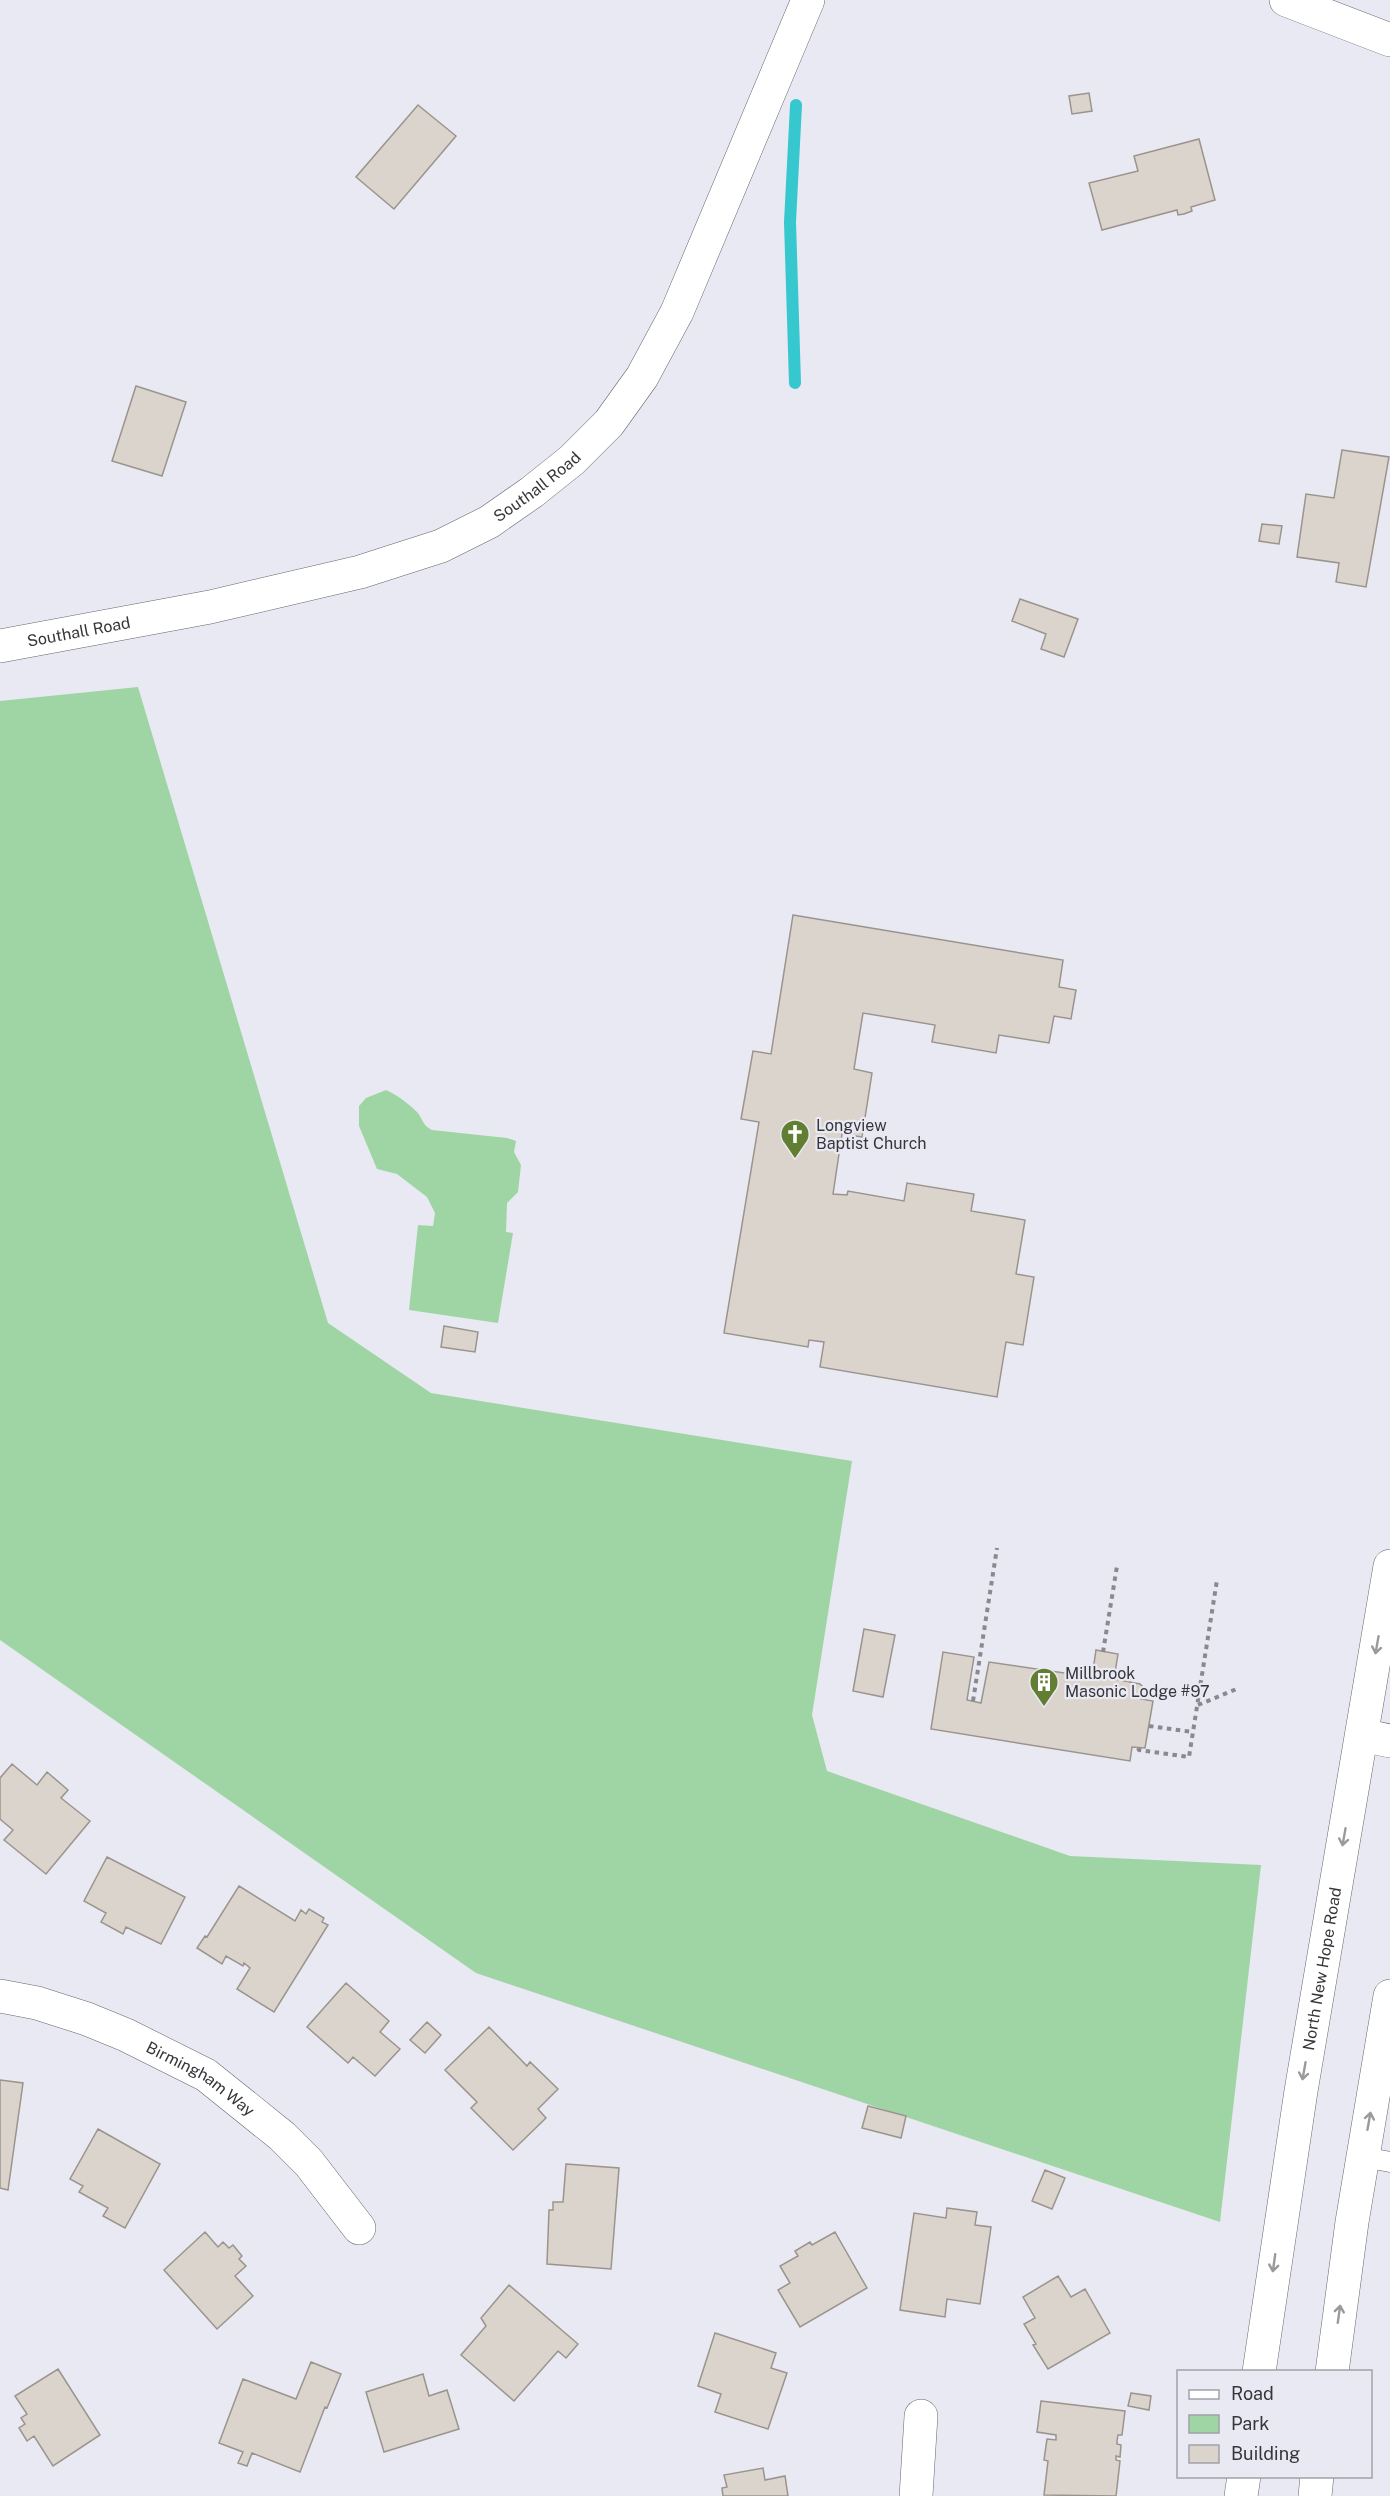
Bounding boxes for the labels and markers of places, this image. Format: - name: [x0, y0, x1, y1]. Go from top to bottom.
- place label: Longview Baptist Church: [816, 1116, 927, 1153]
- church icon: Longview Baptist Church: [779, 1118, 811, 1160]
- place label: Millbrook Masonic Lodge #97: [1065, 1664, 1210, 1701]
- building icon: Millbrook Masonic Lodge #97: [1028, 1666, 1060, 1708]

